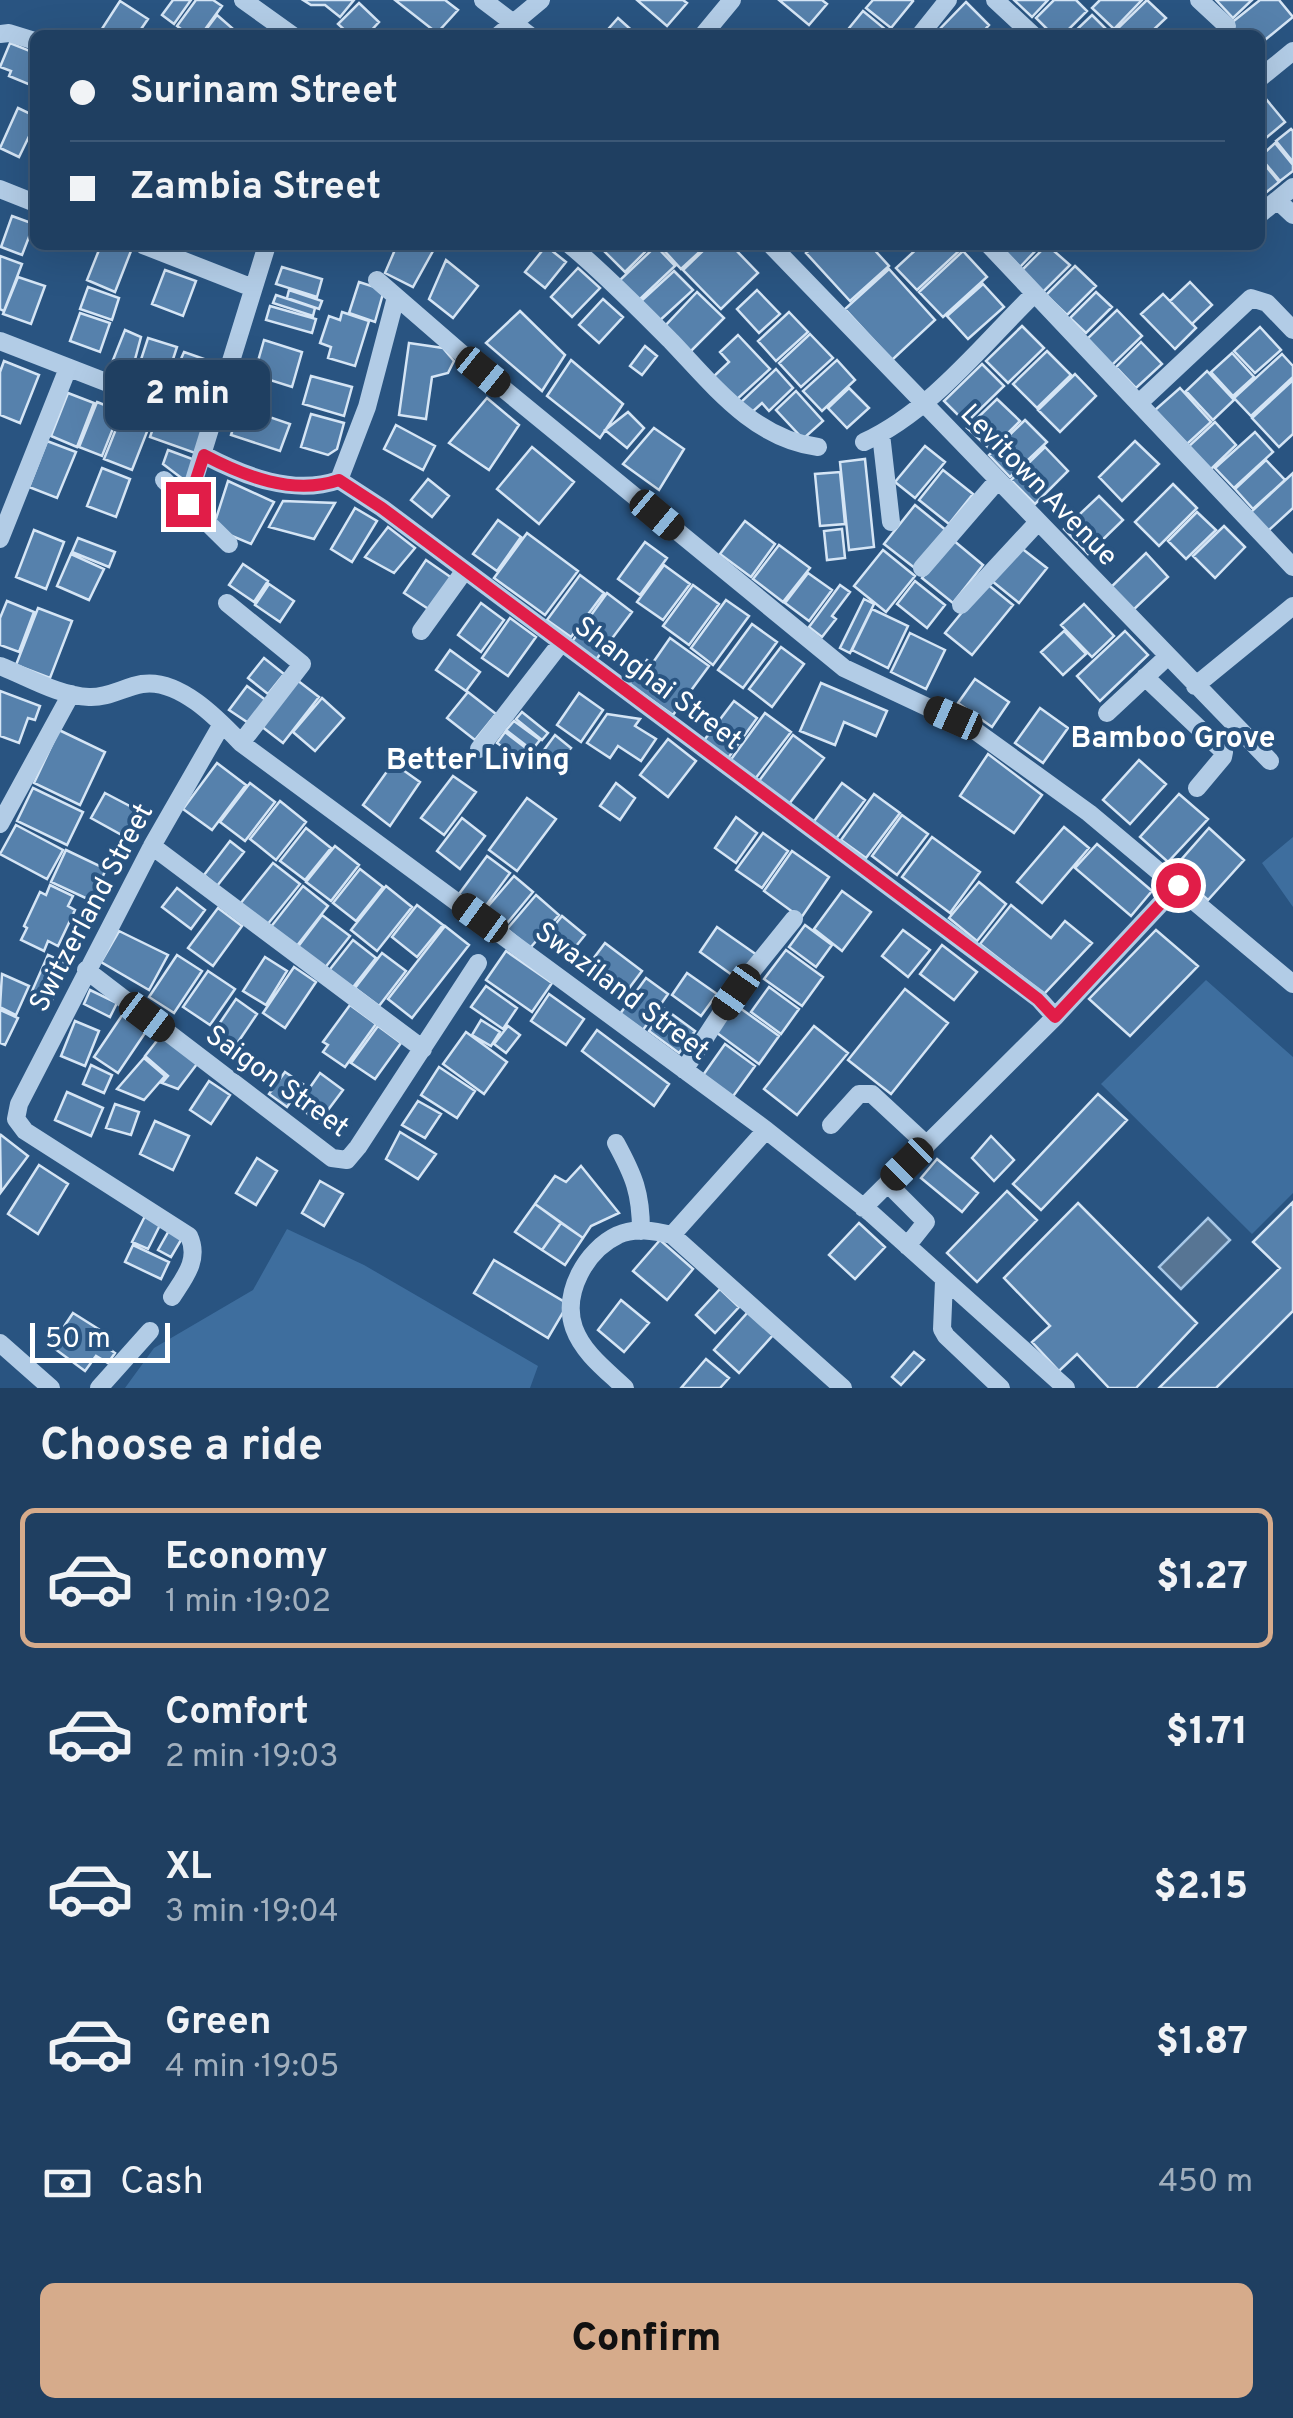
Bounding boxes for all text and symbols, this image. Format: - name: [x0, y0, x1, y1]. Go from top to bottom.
- text: Surinam Street: [130, 68, 398, 117]
- text: Zambia Street: [130, 164, 381, 213]
- car: [450, 341, 516, 403]
- callout: 2 min: [106, 359, 270, 429]
- text: 2 min: [145, 375, 230, 415]
- street label: Levitown Avenue: [951, 397, 1124, 575]
- route end: [166, 482, 211, 527]
- car: [624, 484, 690, 546]
- street label: Shanghai Street: [566, 610, 748, 759]
- car: [919, 692, 987, 744]
- district label: Bamboo Grove: [1070, 721, 1276, 758]
- district label: Better Living: [386, 743, 570, 780]
- street label: Switzerland Street: [22, 798, 163, 1019]
- route start: [1156, 863, 1201, 908]
- car: [447, 888, 513, 948]
- street label: Swaziland Street: [527, 915, 716, 1070]
- car: [707, 959, 765, 1025]
- car: [114, 987, 180, 1047]
- street label: Saigon Street: [197, 1018, 355, 1147]
- car: [875, 1132, 939, 1196]
- scale bar: [30, 1318, 170, 1362]
- text: 50 m: [45, 1322, 111, 1358]
- text: Choose a ride: [40, 1419, 323, 1476]
- icon: car: [45, 1533, 135, 1623]
- text: Economy: [165, 1534, 327, 1583]
- text: $1.27: [1156, 1554, 1248, 1603]
- text: 1 min · 19:02: [165, 1583, 331, 1623]
- icon: car: [45, 1688, 135, 1778]
- text: Comfort: [165, 1689, 309, 1738]
- text: $1.71: [1166, 1709, 1248, 1758]
- text: 2 min · 19:03: [165, 1738, 338, 1778]
- icon: car: [45, 1843, 135, 1933]
- text: XL: [165, 1844, 212, 1893]
- text: $2.15: [1154, 1864, 1248, 1913]
- text: 3 min · 19:04: [165, 1893, 339, 1933]
- icon: car: [45, 1998, 135, 2088]
- text: Green: [165, 1999, 271, 2048]
- text: $1.87: [1156, 2019, 1248, 2068]
- text: 4 min · 19:05: [165, 2048, 339, 2088]
- icon: cash: [40, 2156, 95, 2211]
- text: Cash: [120, 2159, 204, 2208]
- text: 450 m: [1158, 2163, 1253, 2203]
- button: Confirm: [40, 2283, 1253, 2398]

